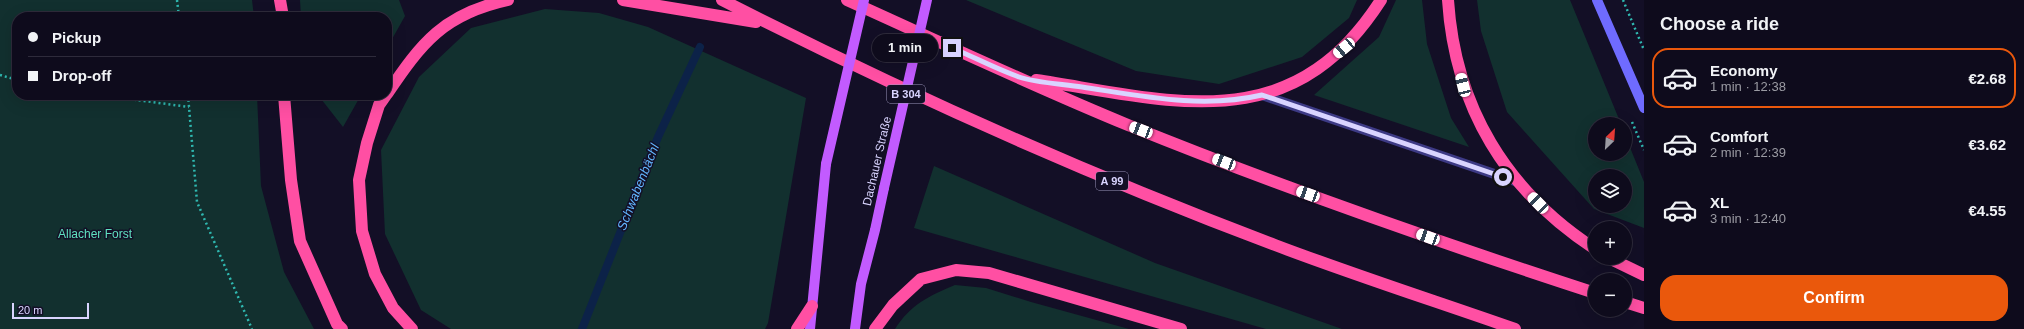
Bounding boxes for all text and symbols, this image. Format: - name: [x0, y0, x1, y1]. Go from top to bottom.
- text: Choose a ride: [1660, 14, 1779, 34]
- text: Pickup: [52, 29, 101, 46]
- callout: 1 min: [872, 34, 938, 62]
- car: [1331, 36, 1357, 60]
- route end: [943, 39, 961, 57]
- text: 1 min: [888, 40, 922, 55]
- icon: car: [1662, 60, 1698, 96]
- text: Economy: [1710, 62, 1778, 79]
- text: Drop-off: [52, 67, 111, 84]
- text: €2.68: [1968, 70, 2006, 87]
- car: [1454, 72, 1472, 98]
- text: 1 min · 12:38: [1710, 79, 1786, 94]
- road number: B 304: [887, 85, 925, 103]
- street label: Dachauer Straße: [860, 115, 894, 207]
- north arrow: [1588, 117, 1632, 161]
- map controls: [1588, 117, 1632, 317]
- car: [1128, 120, 1154, 140]
- icon: car: [1662, 126, 1698, 162]
- text: Comfort: [1710, 128, 1768, 145]
- text: €3.62: [1968, 136, 2006, 153]
- water label: Schwabenbächl: [614, 141, 663, 232]
- text: 2 min · 12:39: [1710, 145, 1786, 160]
- car: [1211, 152, 1237, 172]
- route start: [1494, 168, 1512, 186]
- button: layers: [1588, 169, 1632, 213]
- road number: A 99: [1096, 172, 1128, 190]
- car: [1295, 184, 1321, 204]
- car: [1525, 190, 1551, 216]
- icon: car: [1662, 192, 1698, 228]
- text: XL: [1710, 194, 1729, 211]
- text: €4.55: [1968, 202, 2006, 219]
- text: 3 min · 12:40: [1710, 211, 1786, 226]
- button: +: [1588, 221, 1632, 265]
- park label: Allacher Forst: [58, 227, 133, 241]
- car: [1415, 227, 1441, 247]
- button: −: [1588, 273, 1632, 317]
- button: Confirm: [1660, 275, 2008, 321]
- scale bar: [12, 301, 89, 320]
- text: 20 m: [18, 304, 42, 316]

